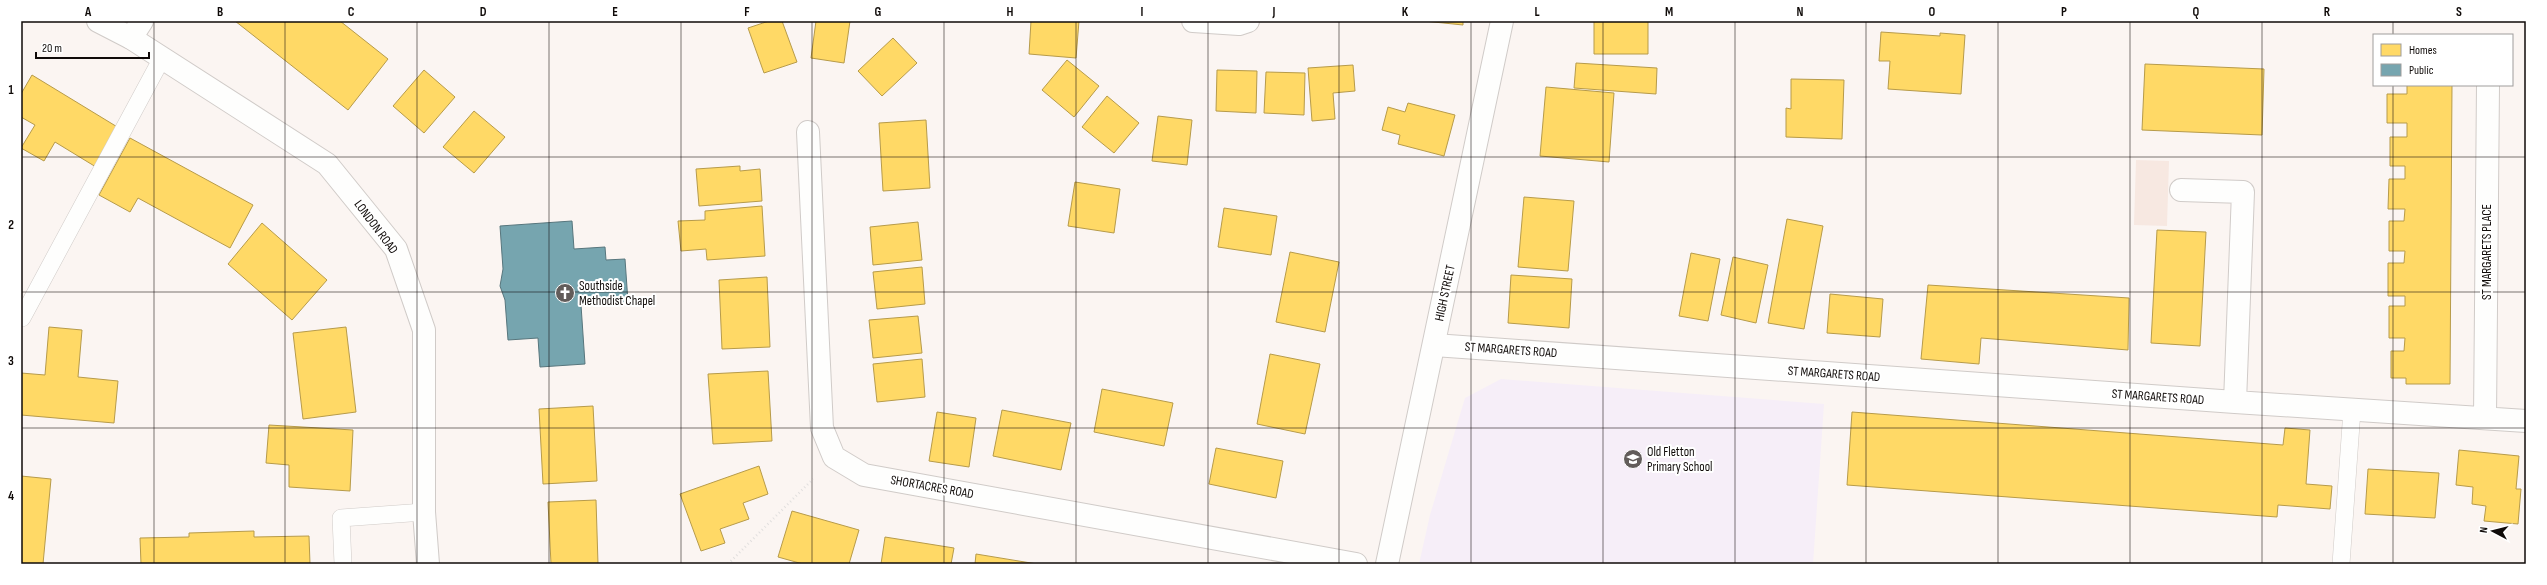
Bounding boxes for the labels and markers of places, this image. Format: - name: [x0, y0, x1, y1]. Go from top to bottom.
- place label: Southside Methodist Chapel: [579, 278, 655, 309]
- church icon: Southside Methodist Chapel: [554, 282, 576, 304]
- place label: Old Fletton Primary School: [1647, 444, 1712, 475]
- school or university icon: Old Fletton Primary School: [1622, 448, 1644, 470]

